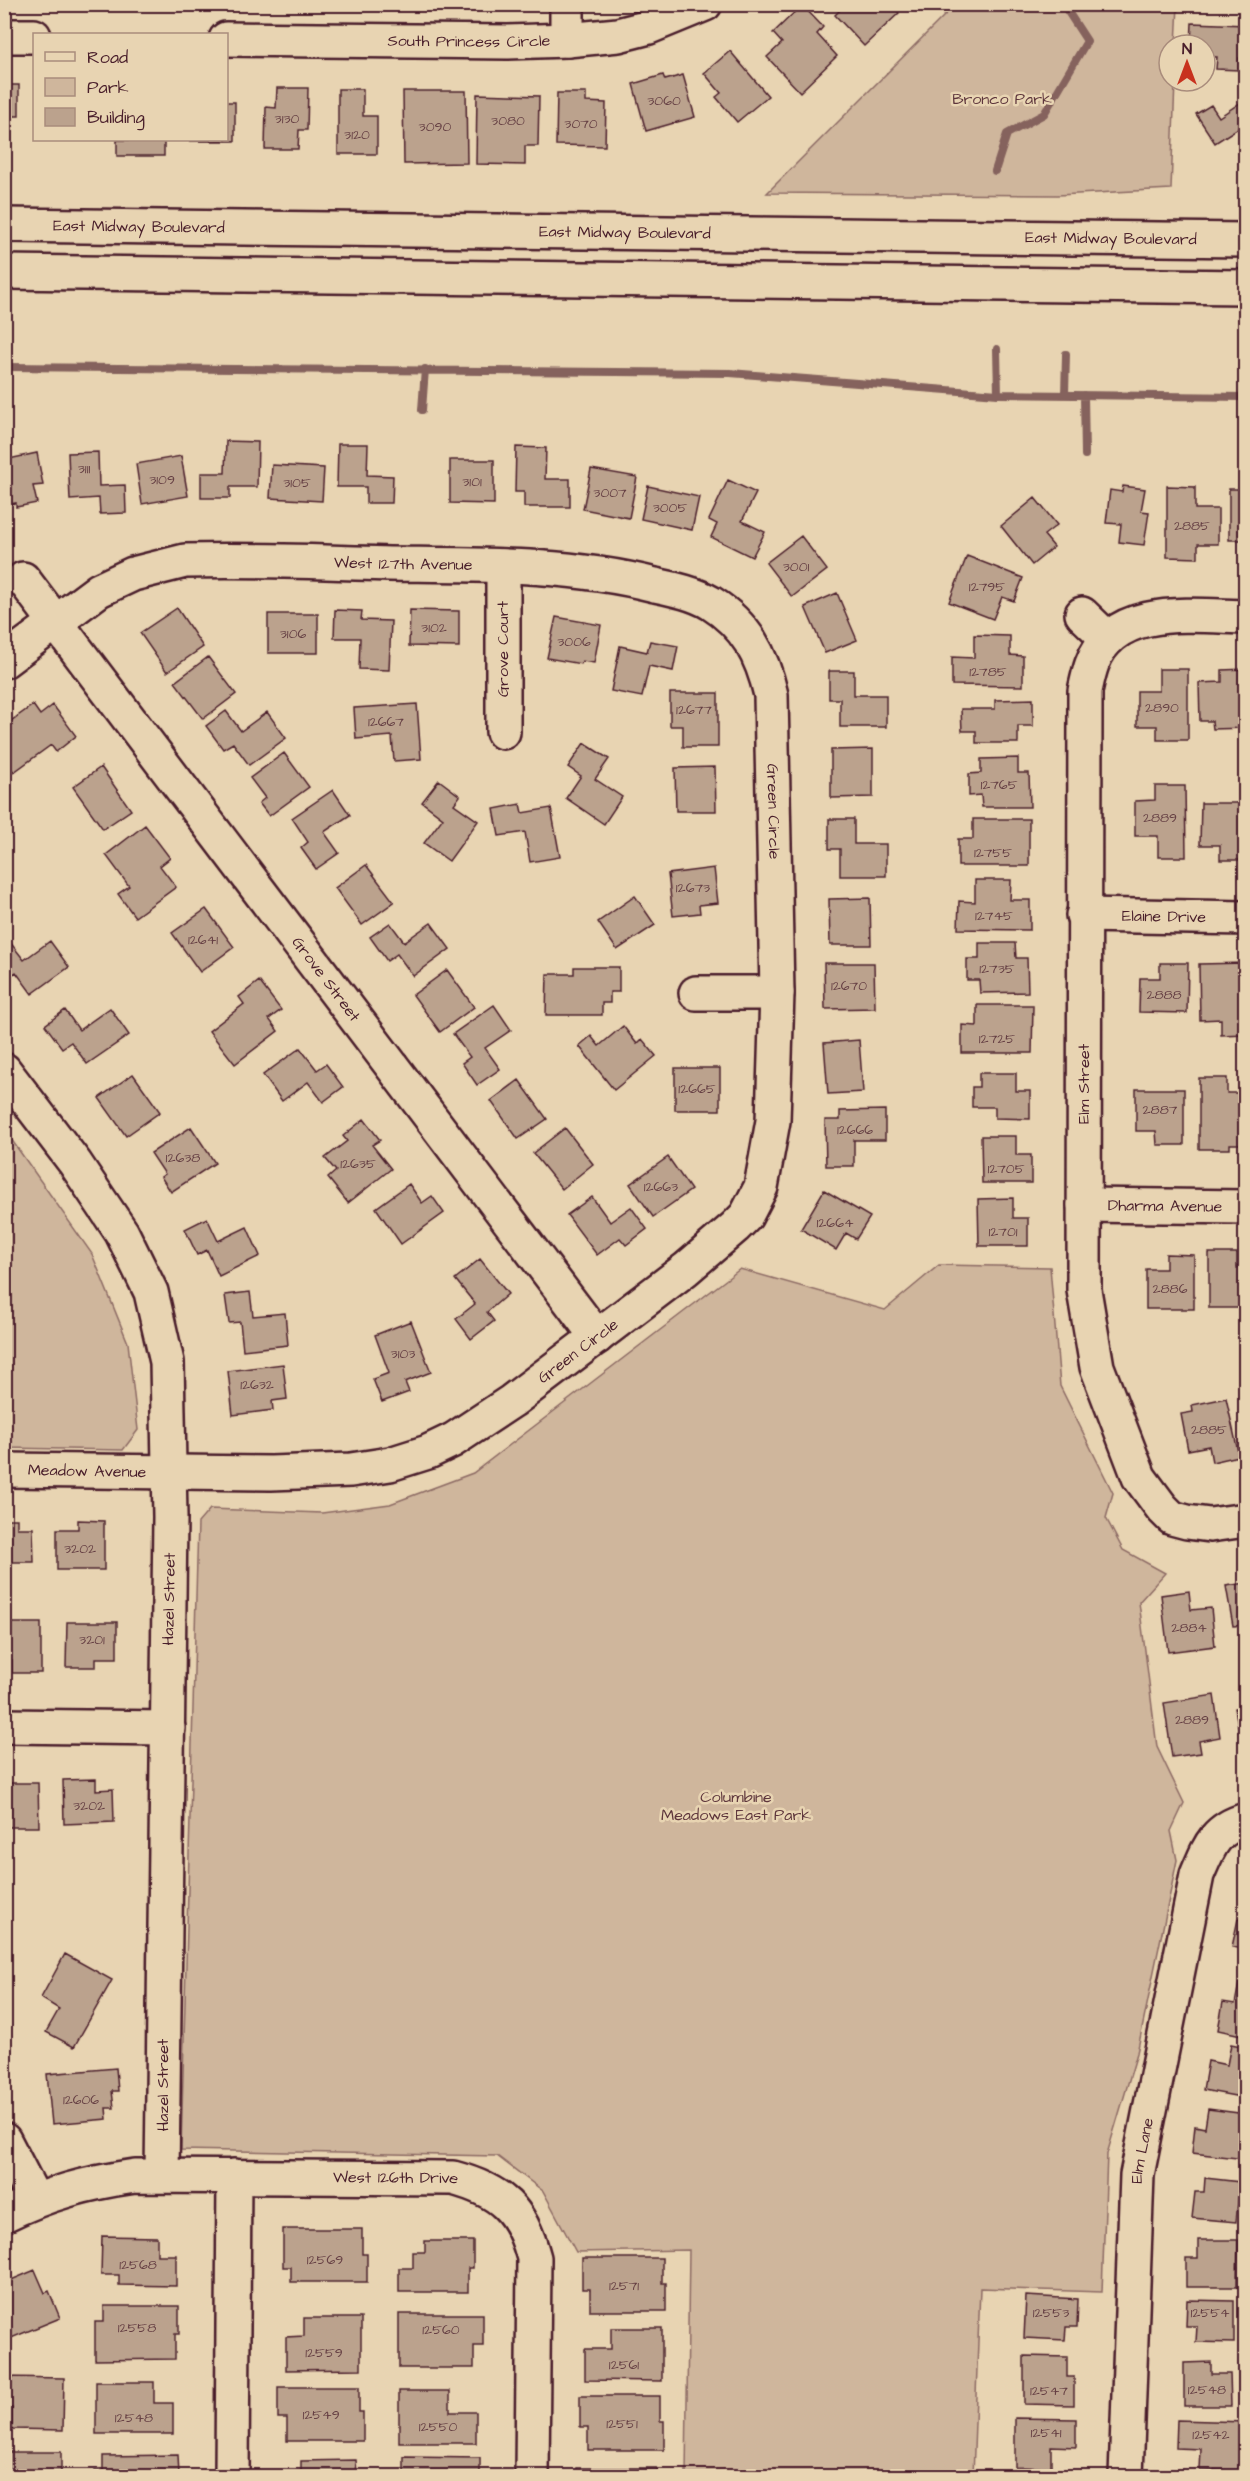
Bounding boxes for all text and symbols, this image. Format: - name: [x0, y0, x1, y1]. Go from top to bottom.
- street label: South Princess Circle: [387, 30, 551, 53]
- legend: [33, 33, 228, 141]
- north arrow: [1157, 33, 1217, 93]
- text: N: [1182, 38, 1192, 60]
- text: Road: [87, 45, 128, 70]
- text: Park: [87, 75, 129, 100]
- park label: Bronco Park: [952, 88, 1052, 110]
- house number: 3060: [647, 91, 681, 111]
- text: Building: [87, 105, 145, 131]
- house number: 3130: [275, 109, 300, 129]
- house number: 3080: [491, 111, 525, 131]
- house number: 3070: [564, 114, 598, 134]
- house number: 3090: [419, 117, 452, 137]
- house number: 3120: [344, 125, 370, 145]
- street label: East Midway Boulevard: [53, 215, 225, 239]
- street label: East Midway Boulevard: [539, 220, 711, 245]
- street label: East Midway Boulevard: [1025, 226, 1197, 250]
- house number: 3111: [78, 459, 90, 479]
- house number: 3109: [149, 470, 175, 490]
- house number: 3101: [462, 472, 482, 492]
- house number: 3105: [283, 473, 311, 493]
- house number: 3007: [593, 483, 627, 503]
- house number: 3005: [653, 498, 687, 518]
- house number: 2885: [1174, 516, 1210, 536]
- street label: West 127th Avenue: [334, 551, 473, 576]
- house number: 3001: [783, 557, 809, 577]
- house number: 12795: [969, 577, 1005, 597]
- street label: Grove Court: [492, 600, 514, 697]
- house number: 3102: [421, 618, 447, 638]
- house number: 3106: [280, 624, 306, 644]
- house number: 3006: [557, 632, 591, 652]
- house number: 12785: [969, 662, 1007, 682]
- house number: 2890: [1145, 698, 1179, 718]
- house number: 12677: [676, 700, 712, 720]
- house number: 12667: [368, 712, 404, 732]
- street label: Green Circle: [761, 764, 785, 860]
- house number: 12765: [980, 775, 1018, 795]
- house number: 2889: [1143, 808, 1177, 828]
- house number: 12755: [974, 843, 1012, 863]
- house number: 12673: [676, 878, 710, 898]
- street label: Elaine Drive: [1122, 905, 1207, 928]
- house number: 12745: [975, 906, 1013, 926]
- house number: 12641: [188, 930, 218, 950]
- street label: Grove Street: [287, 932, 366, 1027]
- house number: 12735: [979, 959, 1015, 979]
- house number: 12670: [831, 976, 867, 996]
- house number: 2888: [1146, 985, 1182, 1005]
- house number: 12725: [979, 1029, 1015, 1049]
- street label: Elm Street: [1073, 1043, 1095, 1124]
- house number: 12665: [678, 1079, 716, 1099]
- house number: 2887: [1143, 1100, 1178, 1120]
- house number: 12666: [837, 1120, 873, 1140]
- house number: 12638: [166, 1148, 200, 1168]
- house number: 12635: [340, 1154, 376, 1174]
- house number: 12705: [987, 1159, 1025, 1179]
- house number: 12663: [644, 1177, 678, 1197]
- street label: Dharma Avenue: [1108, 1194, 1223, 1218]
- house number: 12664: [817, 1213, 854, 1233]
- house number: 12701: [988, 1222, 1018, 1242]
- house number: 2886: [1153, 1279, 1188, 1299]
- street label: Green Circle: [533, 1313, 623, 1389]
- house number: 3103: [391, 1344, 415, 1364]
- house number: 12632: [240, 1375, 274, 1395]
- house number: 2885: [1191, 1420, 1227, 1440]
- street label: Meadow Avenue: [28, 1459, 147, 1483]
- house number: 3202: [64, 1539, 96, 1559]
- street label: Hazel Street: [157, 1552, 181, 1646]
- house number: 2884: [1171, 1618, 1207, 1638]
- house number: 3201: [79, 1630, 105, 1650]
- house number: 2889: [1175, 1710, 1209, 1730]
- park label: Columbine Meadows East Park: [661, 1786, 811, 1826]
- house number: 3202: [73, 1796, 105, 1816]
- street label: Hazel Street: [152, 2038, 174, 2131]
- house number: 12606: [63, 2090, 99, 2110]
- street label: Elm Lane: [1126, 2115, 1159, 2184]
- street label: West 126th Drive: [333, 2166, 461, 2190]
- house number: 12569: [307, 2250, 343, 2270]
- house number: 12568: [119, 2255, 157, 2275]
- house number: 12571: [609, 2276, 639, 2296]
- house number: 12553: [1033, 2303, 1069, 2323]
- house number: 12554: [1190, 2303, 1230, 2323]
- house number: 12558: [118, 2318, 156, 2338]
- house number: 12560: [422, 2320, 460, 2340]
- house number: 12559: [305, 2343, 343, 2363]
- house number: 12561: [609, 2355, 639, 2375]
- house number: 12548: [1188, 2380, 1226, 2400]
- house number: 12547: [1030, 2381, 1068, 2401]
- house number: 12549: [302, 2405, 340, 2425]
- house number: 12548: [115, 2408, 153, 2428]
- house number: 12551: [606, 2414, 638, 2434]
- house number: 12550: [419, 2417, 457, 2437]
- house number: 12541: [1030, 2423, 1062, 2443]
- house number: 12542: [1192, 2425, 1230, 2445]

